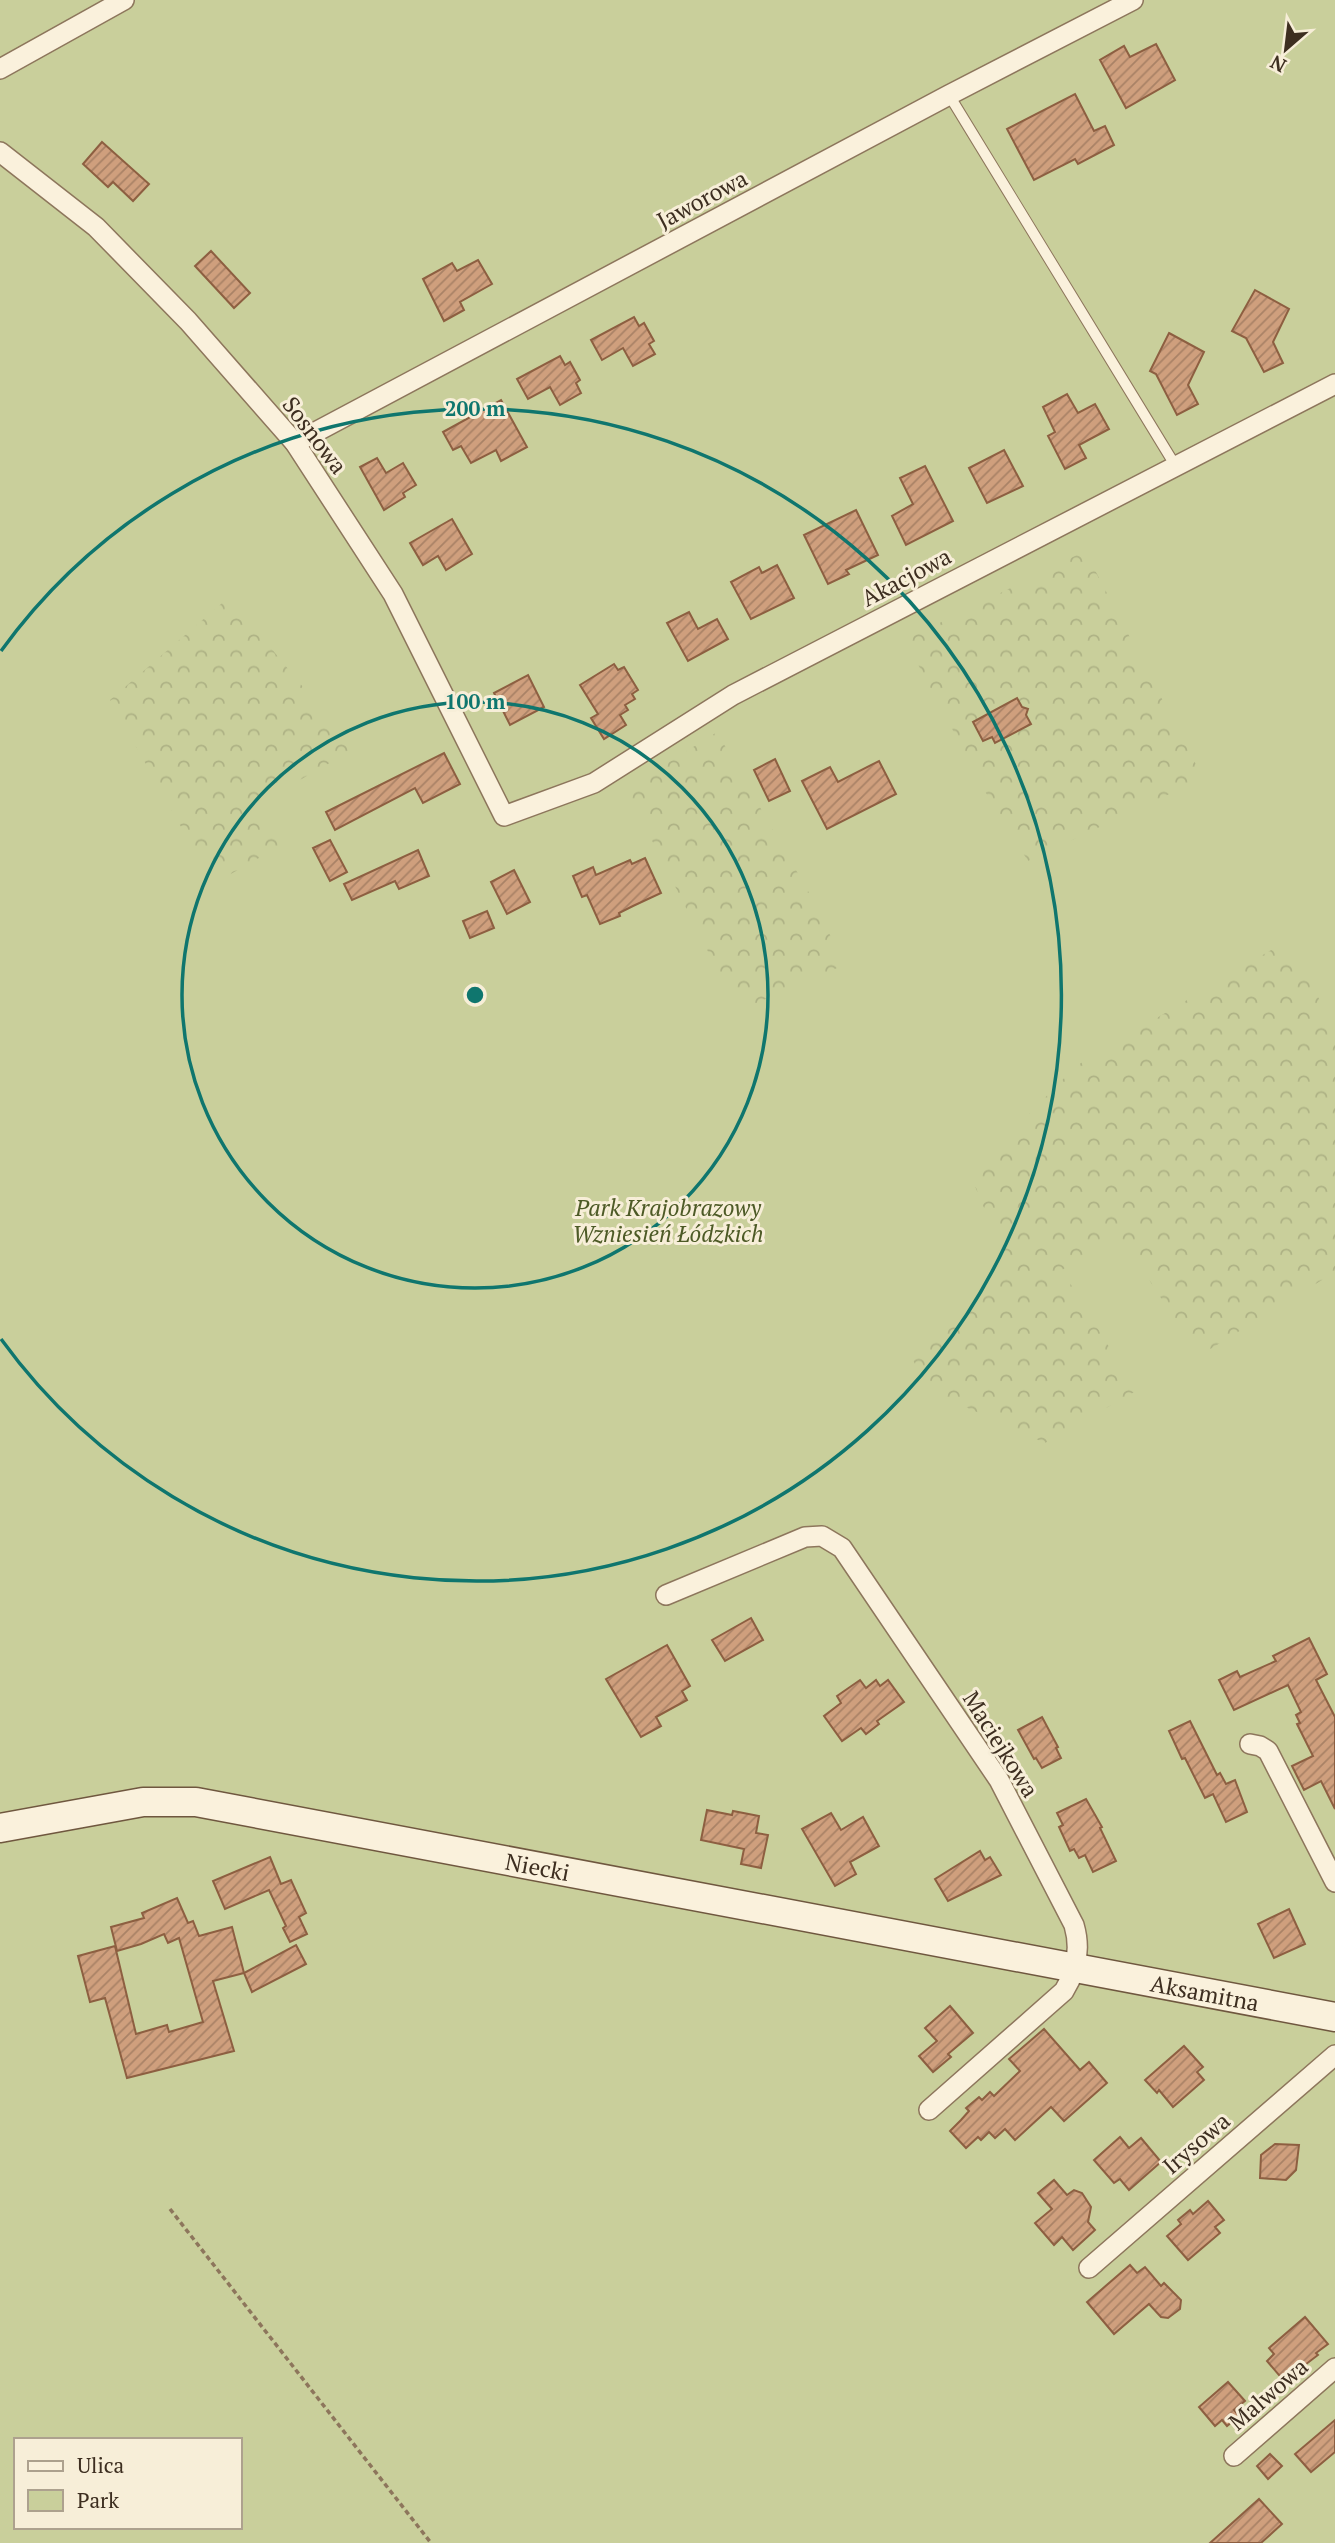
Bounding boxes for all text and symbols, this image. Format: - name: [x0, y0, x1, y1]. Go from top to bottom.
- north arrow: [1251, 14, 1321, 84]
- text: N: [1265, 50, 1290, 79]
- street label: Jaworowa: [651, 162, 753, 236]
- street label: Sosnowa: [276, 390, 355, 480]
- text: 200 m: [445, 394, 506, 422]
- street label: Akacjowa: [856, 540, 957, 614]
- text: 100 m: [445, 687, 506, 715]
- centre of rings: [463, 983, 487, 1007]
- park label: Park Krajobrazowy Wzniesień Łódzkich: [573, 1192, 763, 1249]
- street label: Maciejkowa: [956, 1685, 1046, 1803]
- street label: Niecki: [503, 1845, 572, 1888]
- street label: Aksamitna: [1148, 1967, 1262, 2018]
- street label: Irysowa: [1156, 2105, 1237, 2181]
- street label: Malwowa: [1222, 2351, 1315, 2437]
- legend: [14, 2438, 242, 2529]
- text: Ulica: [77, 2451, 125, 2479]
- text: Park: [77, 2486, 119, 2514]

